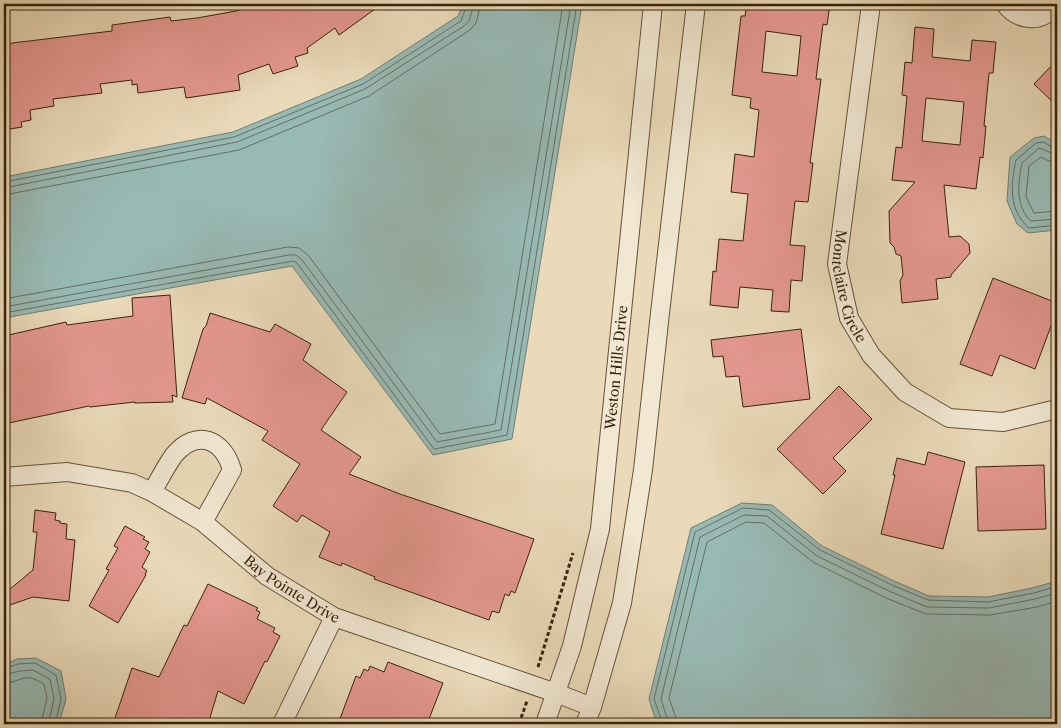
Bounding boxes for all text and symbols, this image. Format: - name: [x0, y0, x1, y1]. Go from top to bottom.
- street label: Montclaire Circle: [828, 229, 871, 346]
- street label: Weston Hills Drive: [601, 304, 632, 432]
- street label: Bay Pointe Drive: [240, 551, 342, 627]

